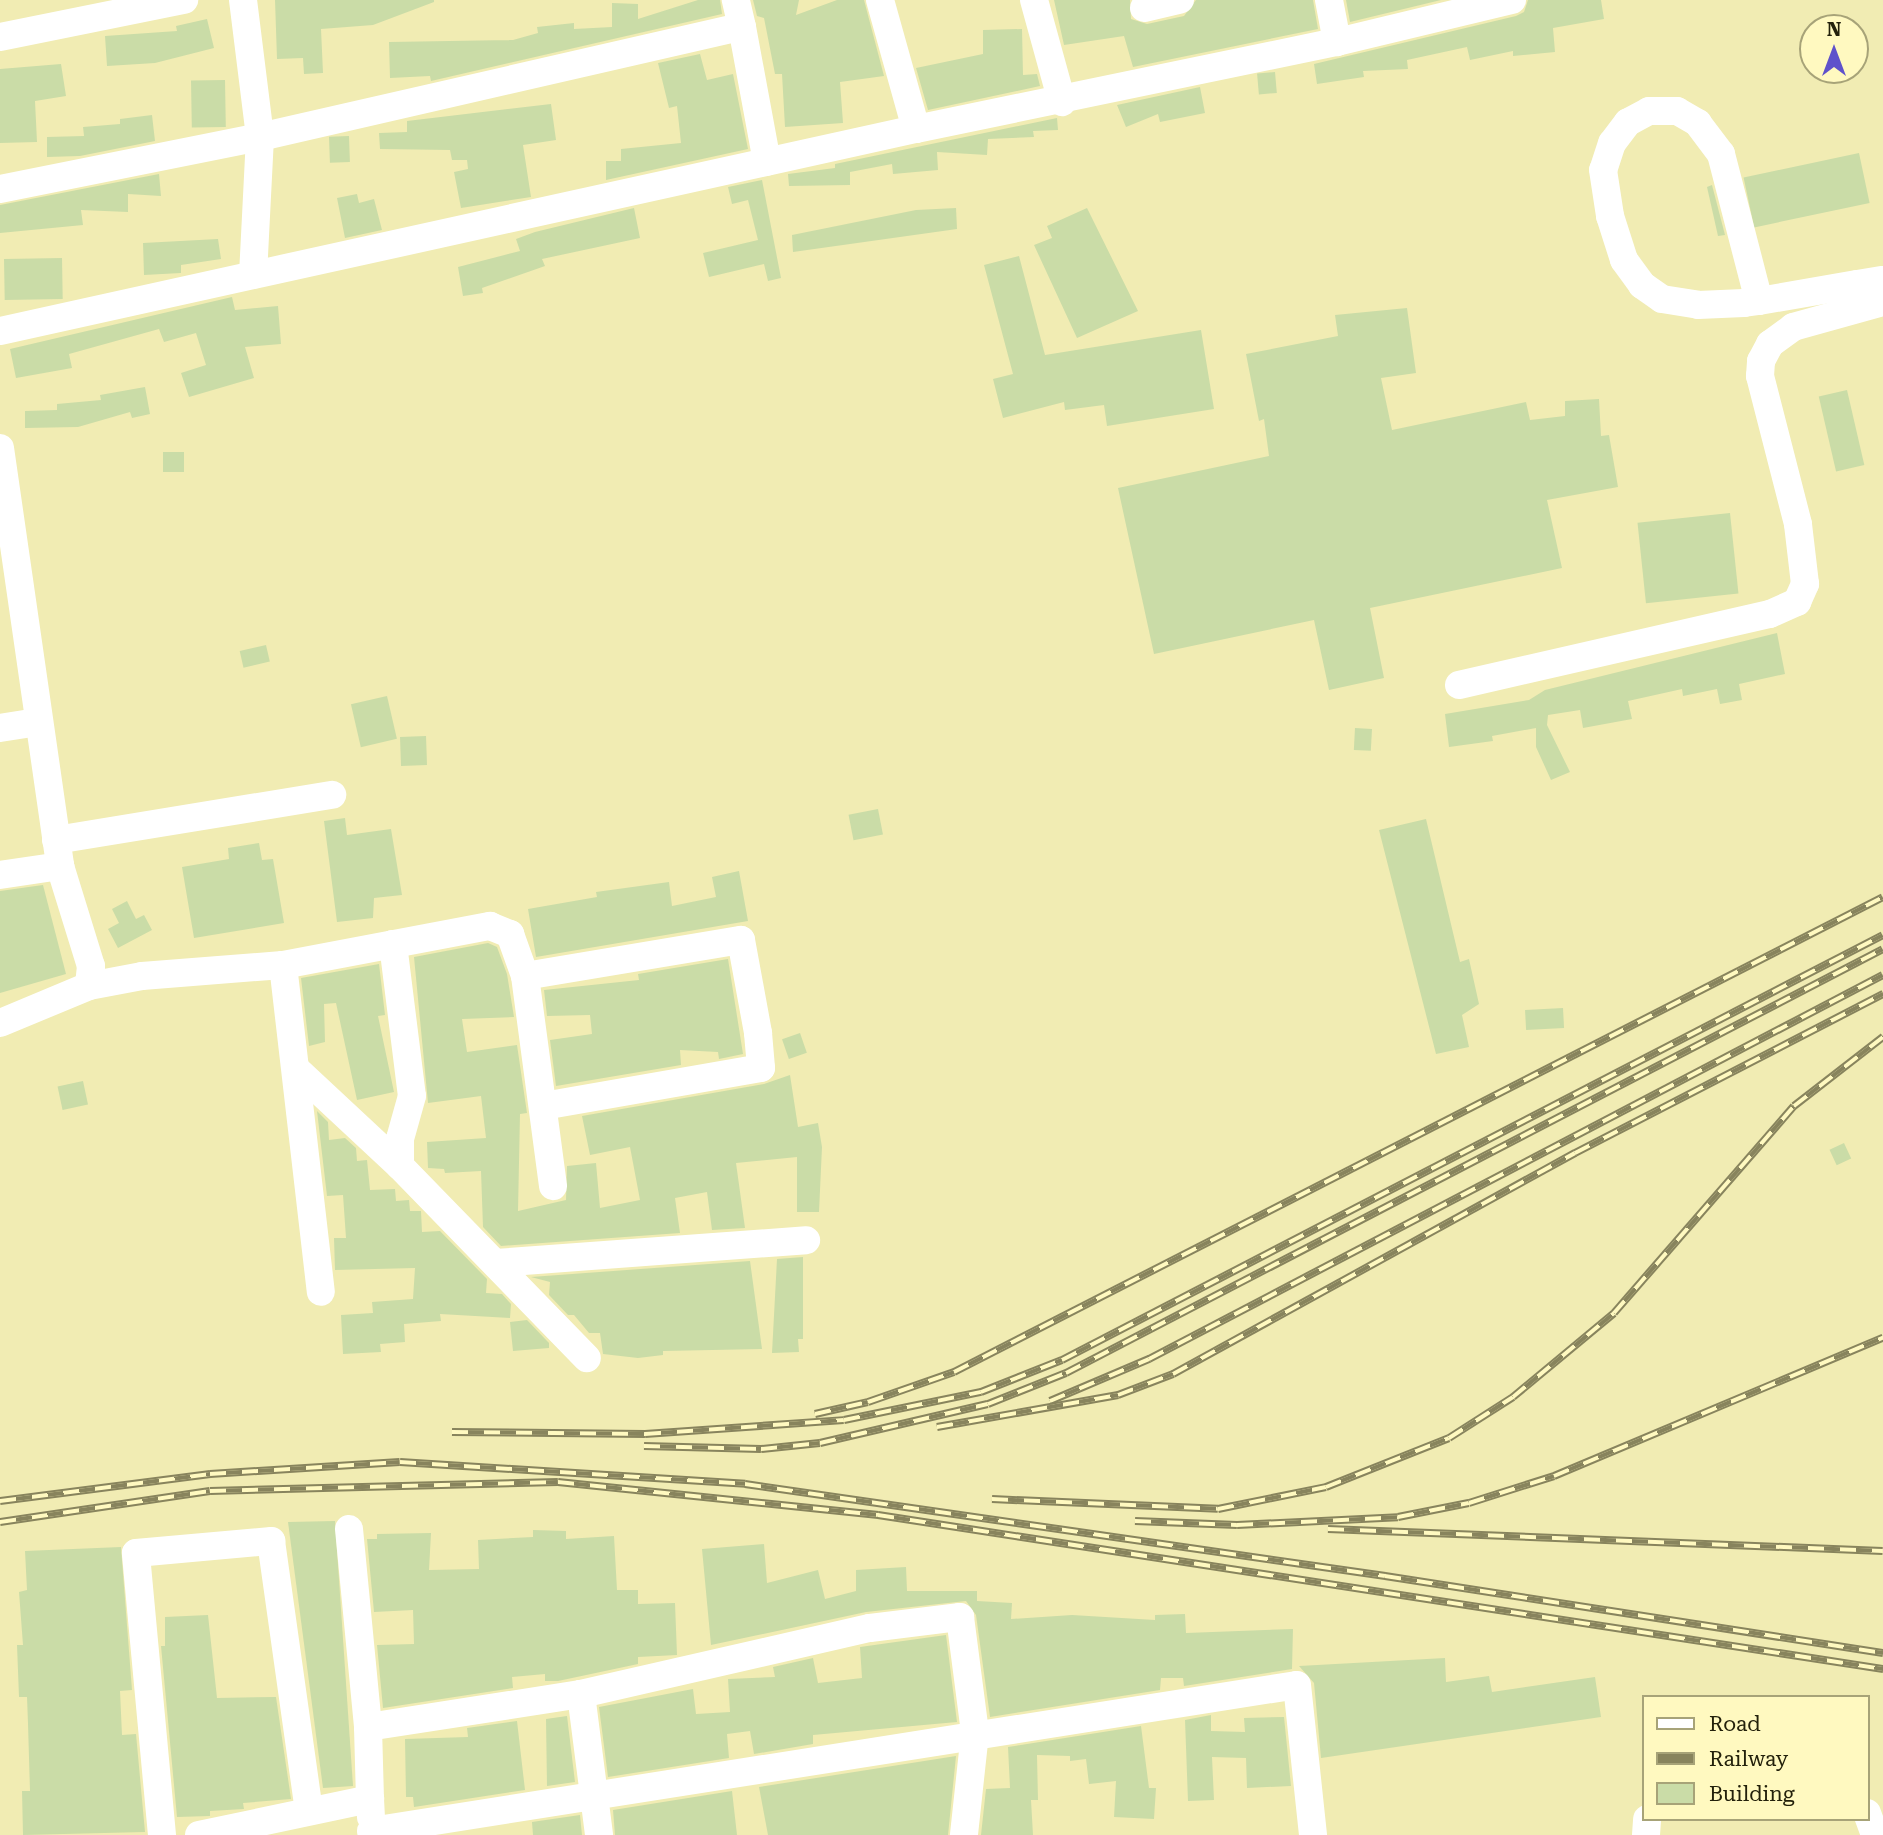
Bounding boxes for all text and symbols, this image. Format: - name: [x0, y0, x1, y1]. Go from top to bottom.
- north arrow: [1799, 14, 1869, 84]
- text: N: [1827, 18, 1841, 41]
- legend: [1642, 1695, 1869, 1821]
- text: Road: [1709, 1712, 1761, 1736]
- text: Railway: [1709, 1747, 1788, 1771]
- text: Building: [1709, 1782, 1795, 1806]

